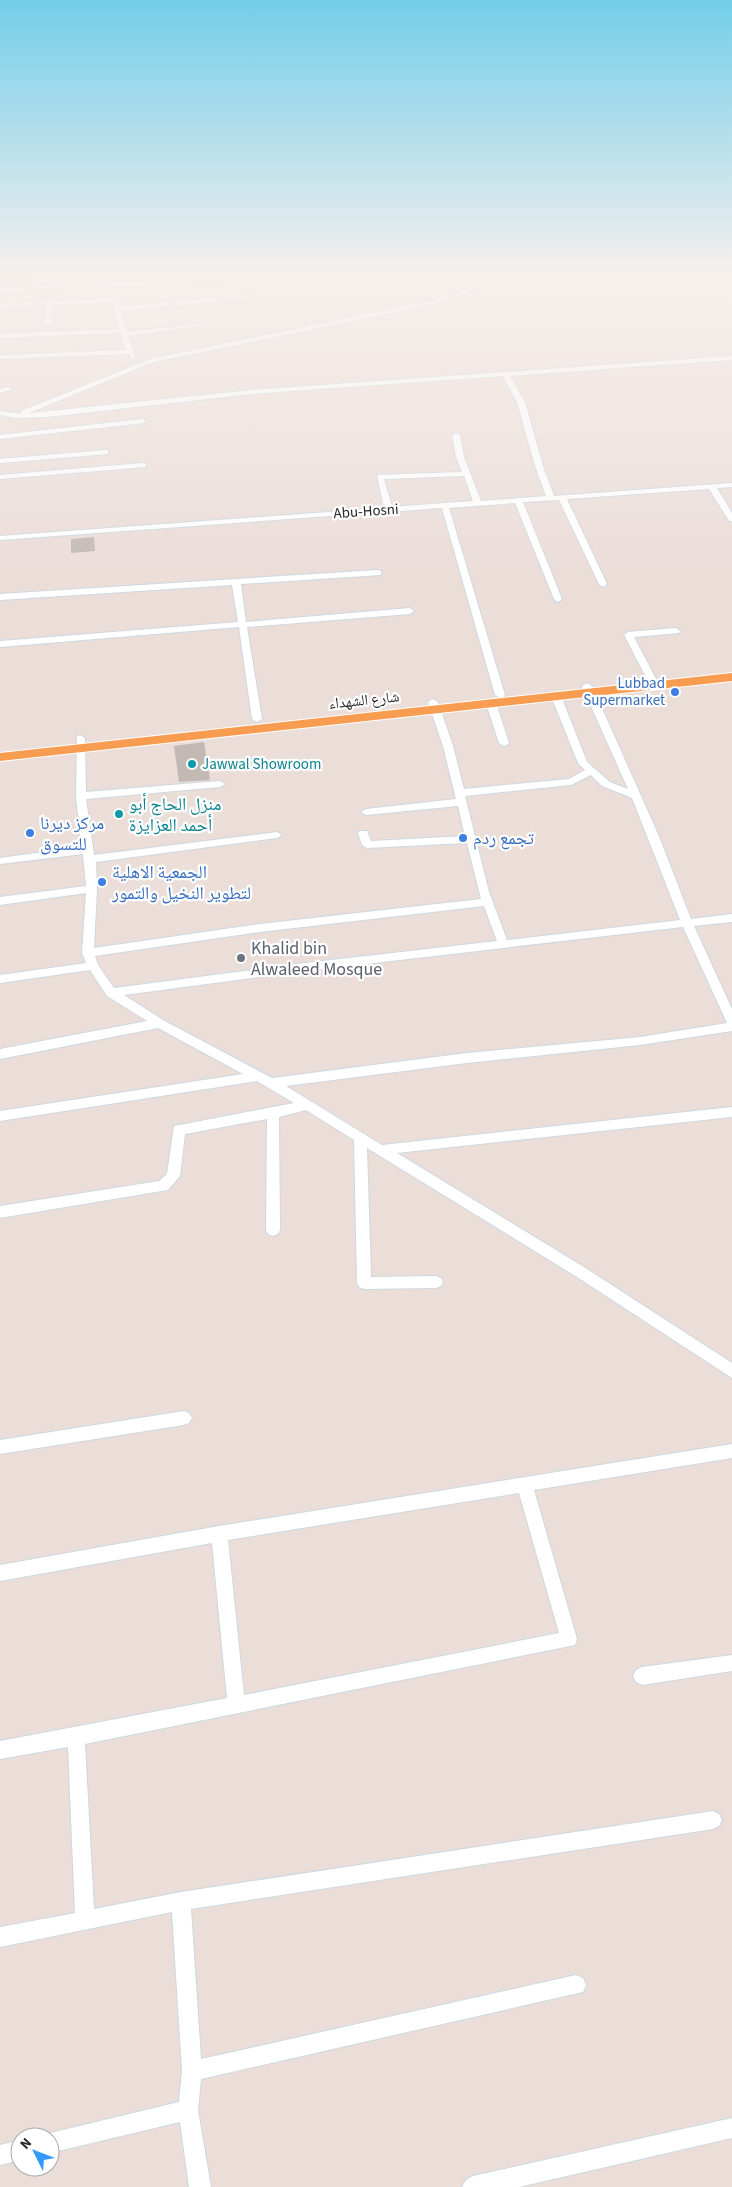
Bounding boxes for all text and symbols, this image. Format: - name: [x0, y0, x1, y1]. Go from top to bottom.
- street label: Abu-Hosni: [333, 499, 399, 524]
- place label: Lubbad Supermarket: [583, 673, 665, 711]
- street label: شارع الشهداء: [328, 686, 401, 715]
- marker: Lubbad Supermarket: [669, 686, 681, 698]
- place label: Jawwal Showroom: [202, 754, 321, 775]
- marker: Jawwal Showroom: [186, 758, 198, 770]
- place label: منزل الحاج أبو أحمد العزايزة: [129, 792, 221, 838]
- marker: منزل الحاج أبو أحمد العزايزة: [113, 808, 125, 820]
- place label: مركز ديرنا للتسوق: [40, 811, 104, 857]
- place label: تجمع ردم: [473, 826, 534, 851]
- marker: مركز ديرنا للتسوق: [24, 827, 36, 839]
- marker: تجمع ردم: [457, 832, 469, 844]
- place label: الجمعية الاهلية لتطوير النخيل والتمور: [111, 860, 251, 906]
- marker: الجمعية الاهلية لتطوير النخيل والتمور: [96, 876, 108, 888]
- place label: Khalid bin Alwaleed Mosque: [251, 936, 382, 982]
- marker: Khalid bin Alwaleed Mosque: [235, 952, 247, 964]
- north arrow: [10, 2127, 60, 2177]
- text: N: [16, 2134, 37, 2154]

